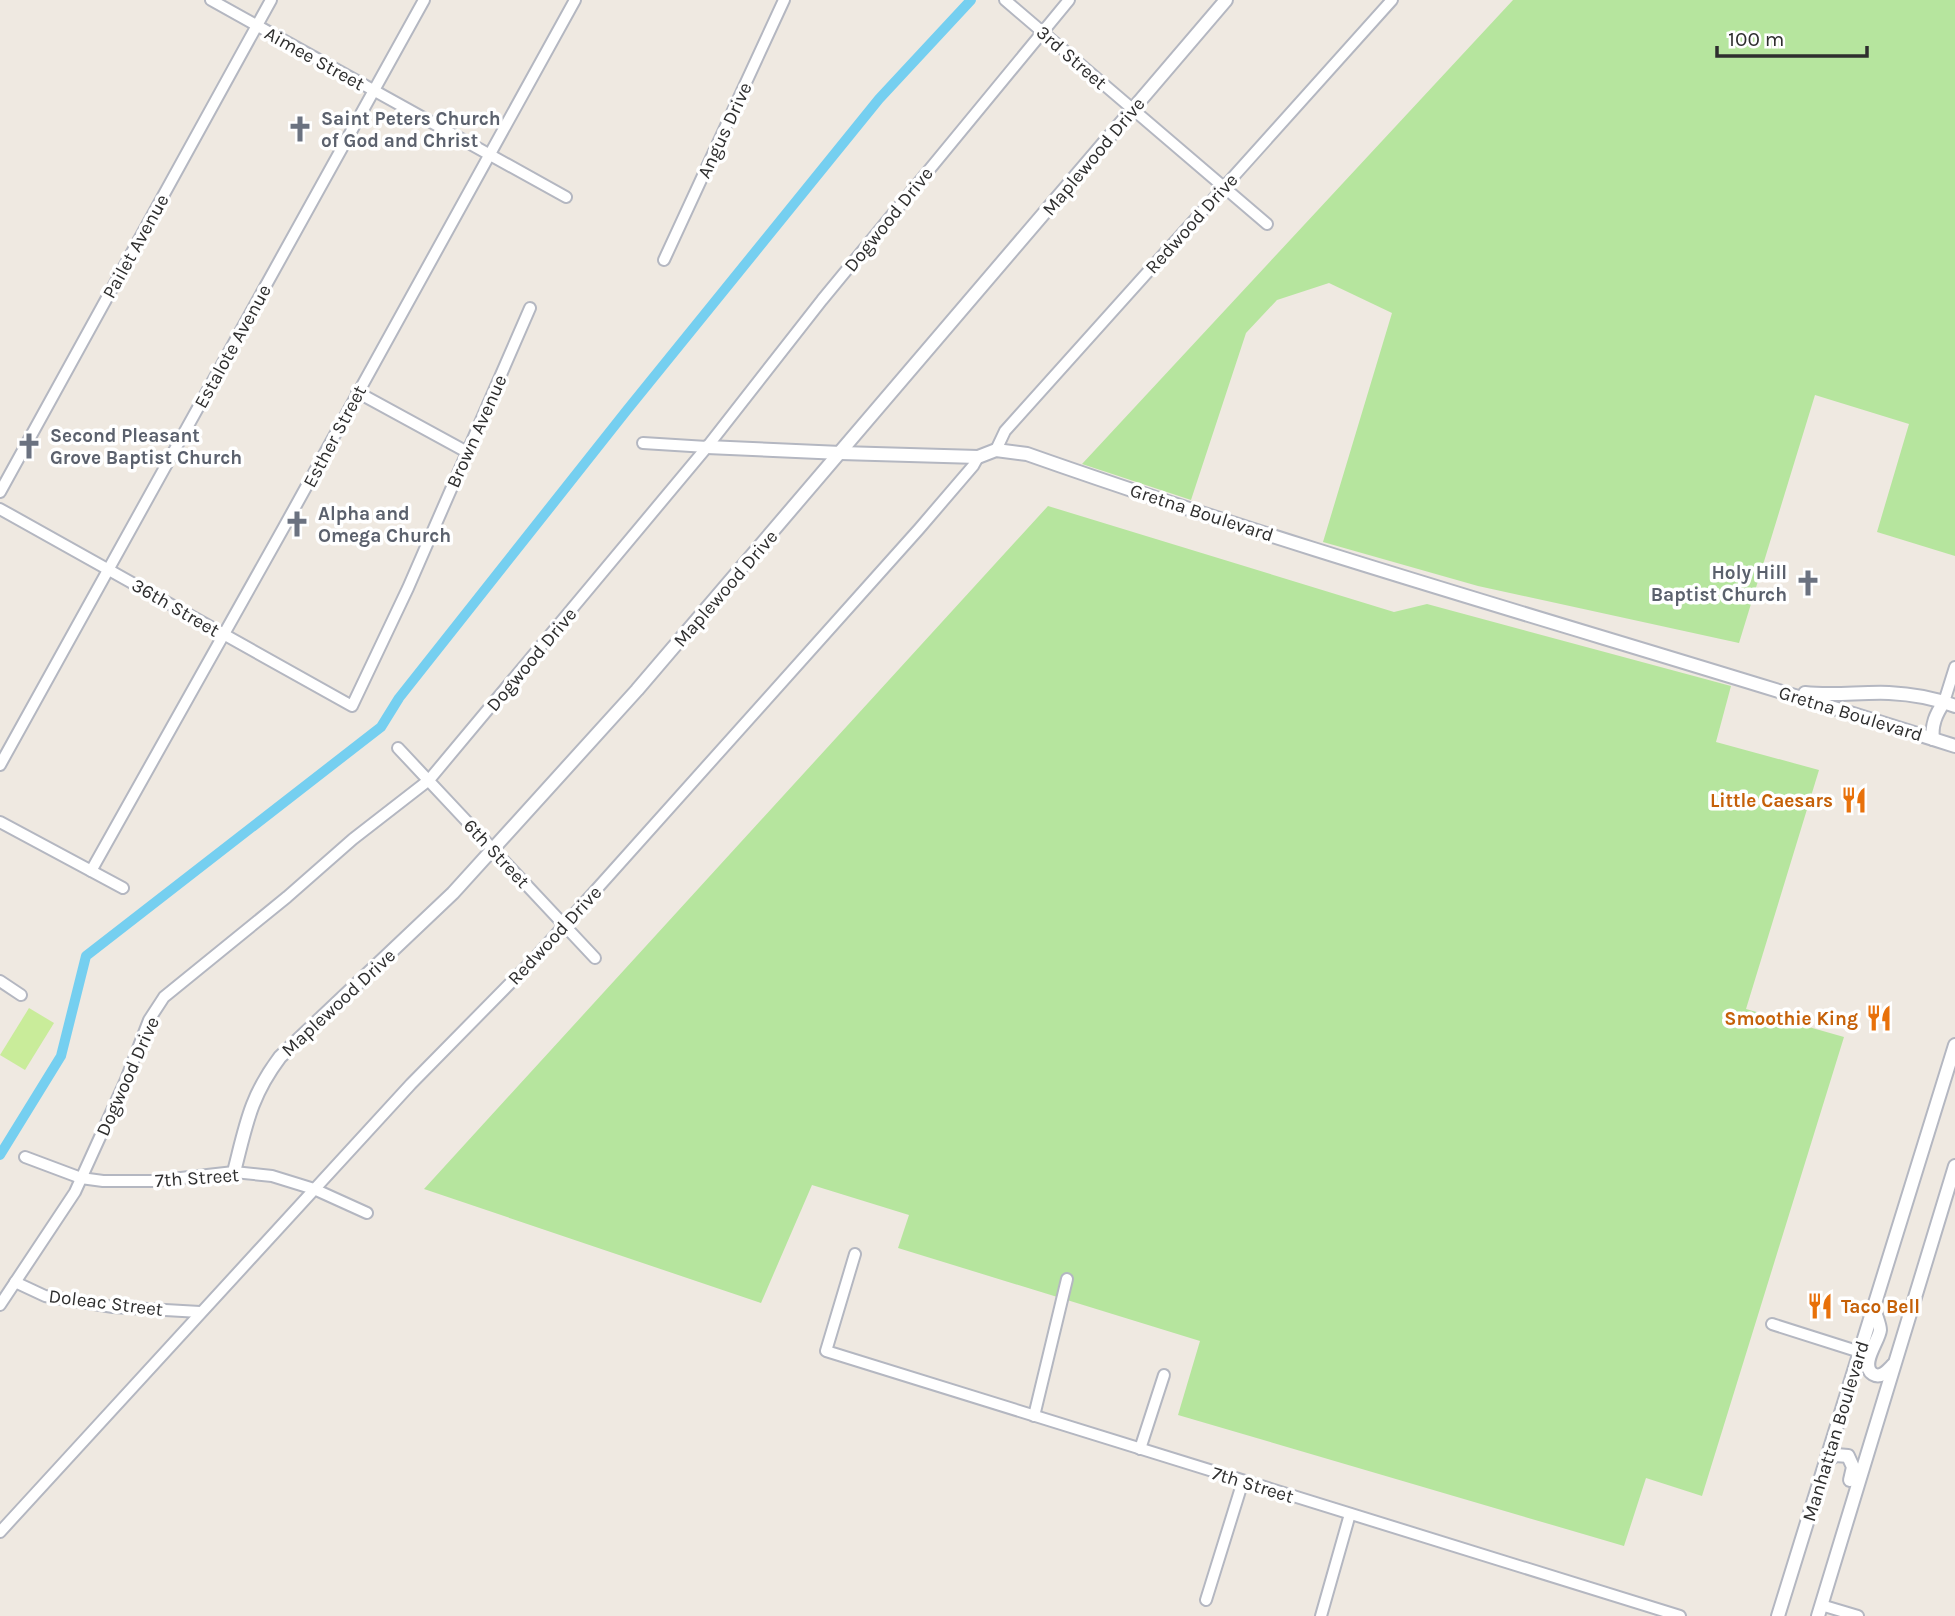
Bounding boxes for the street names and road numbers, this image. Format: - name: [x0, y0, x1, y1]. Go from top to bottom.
- street label: 3rd Street: [1032, 21, 1111, 94]
- street label: Aimee Street: [261, 22, 368, 95]
- street label: Angus Drive: [693, 79, 757, 182]
- street label: Maplewood Drive: [1038, 93, 1150, 220]
- street label: Dogwood Drive: [840, 163, 938, 276]
- street label: Redwood Drive: [1141, 169, 1243, 278]
- street label: Pailet Avenue: [98, 190, 174, 303]
- street label: Estalote Avenue: [190, 281, 276, 412]
- street label: Brown Avenue: [442, 372, 512, 491]
- street label: Esther Street: [299, 382, 371, 491]
- street label: Gretna Boulevard: [1127, 479, 1276, 546]
- street label: Maplewood Drive: [669, 526, 782, 652]
- street label: 36th Street: [128, 574, 223, 642]
- street label: Dogwood Drive: [482, 603, 581, 716]
- street label: Gretna Boulevard: [1776, 682, 1925, 746]
- street label: 6th Street: [459, 815, 534, 893]
- street label: Redwood Drive: [503, 882, 606, 990]
- street label: Maplewood Drive: [277, 944, 400, 1061]
- street label: Dogwood Drive: [92, 1013, 164, 1139]
- street label: 7th Street: [154, 1164, 240, 1192]
- street label: Doleac Street: [47, 1285, 164, 1321]
- street label: Manhattan Boulevard: [1798, 1338, 1874, 1524]
- street label: 7th Street: [1209, 1462, 1296, 1508]

